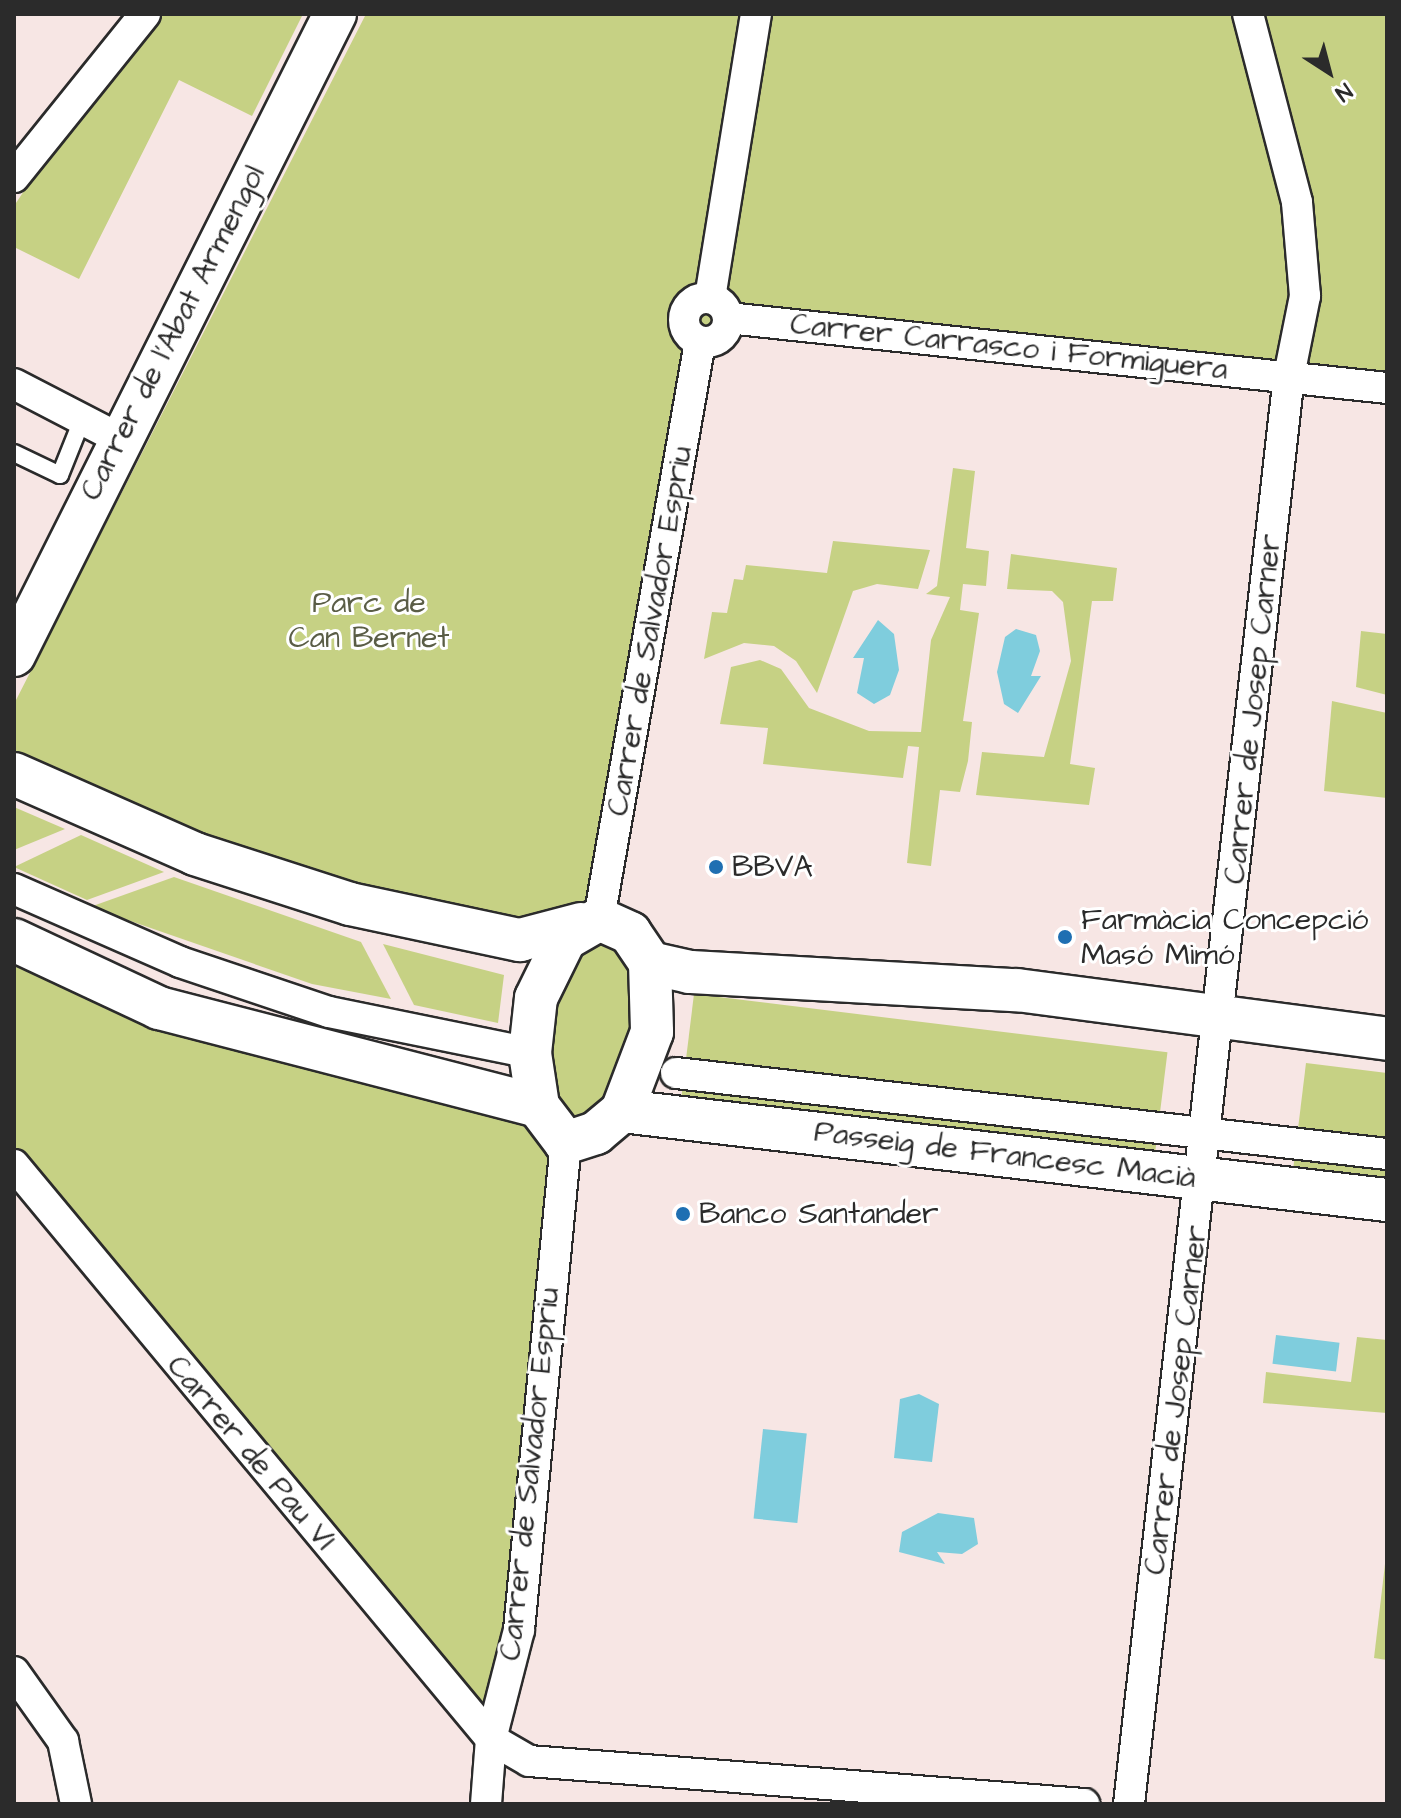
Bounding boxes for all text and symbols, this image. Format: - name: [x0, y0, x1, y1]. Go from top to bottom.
- north arrow: [1289, 32, 1369, 112]
- text: N: [1329, 75, 1358, 108]
- street label: Carrer de l'Abat Armengol: [73, 160, 273, 506]
- street label: Carrer Carrasco i Formiguera: [789, 306, 1229, 388]
- street label: Carrer de Salvador Espriu: [600, 443, 700, 819]
- street label: Carrer de Josep Carner: [1217, 532, 1289, 886]
- park label: Parc de Can Bernet: [289, 585, 449, 656]
- place label: BBVA: [732, 849, 813, 885]
- marker: BBVA: [707, 858, 725, 876]
- place label: Farmàcia Concepció Masó Mimó: [1081, 902, 1368, 972]
- marker: Farmàcia Concepció Masó Mimó: [1056, 928, 1074, 946]
- street label: Passeig de Francesc Macià: [812, 1114, 1198, 1196]
- place label: Banco Santander: [699, 1196, 939, 1232]
- marker: Banco Santander: [674, 1205, 692, 1223]
- street label: Carrer de Josep Carner: [1137, 1223, 1215, 1577]
- street label: Carrer de Salvador Espriu: [493, 1286, 567, 1662]
- street label: Carrer de Pau VI: [159, 1348, 343, 1558]

